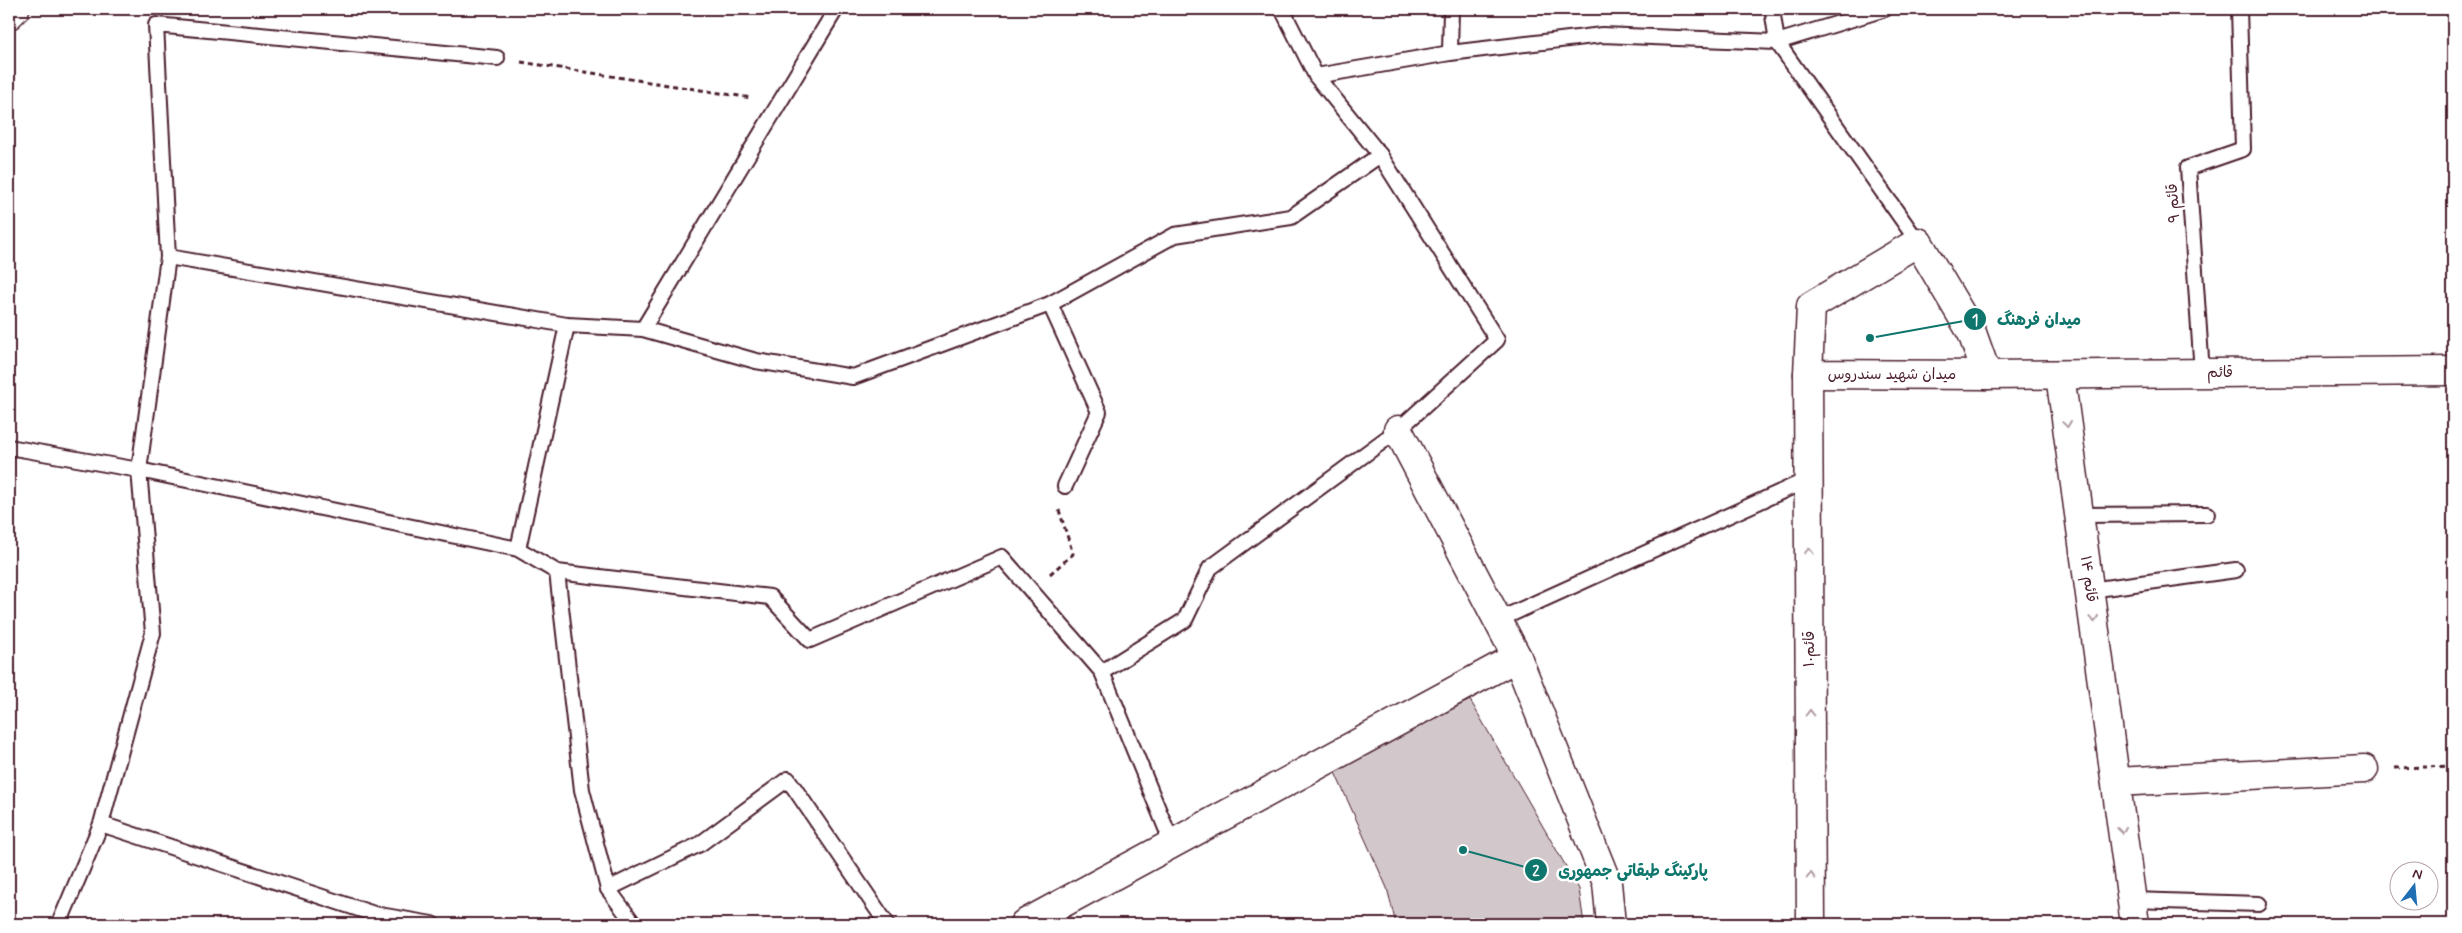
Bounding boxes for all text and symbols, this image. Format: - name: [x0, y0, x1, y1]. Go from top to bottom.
- street label: قائم ۹: [2163, 182, 2186, 223]
- callout: میدان فرهنگ: [1962, 304, 2091, 335]
- text: میدان فرهنگ: [1997, 310, 2081, 331]
- text: 1: [1972, 311, 1978, 331]
- street label: قائم: [2207, 363, 2233, 384]
- street label: میدان شهید سندروس: [1828, 365, 1956, 385]
- one-way arrow: [2061, 420, 2072, 428]
- one-way arrow: [1804, 546, 1814, 554]
- street label: قائم ۱۴: [2074, 554, 2101, 604]
- one-way arrow: [2088, 616, 2099, 624]
- street label: قائم۱۰: [1800, 631, 1821, 667]
- one-way arrow: [1805, 709, 1815, 716]
- one-way arrow: [2117, 826, 2127, 834]
- callout: پارکینگ طبقاتی جمهوری: [1523, 855, 1718, 886]
- north arrow: [2390, 860, 2440, 910]
- text: پارکینگ طبقاتی جمهوری: [1558, 861, 1708, 882]
- text: 2: [1532, 862, 1540, 882]
- text: N: [2410, 865, 2424, 884]
- one-way arrow: [1806, 871, 1816, 879]

